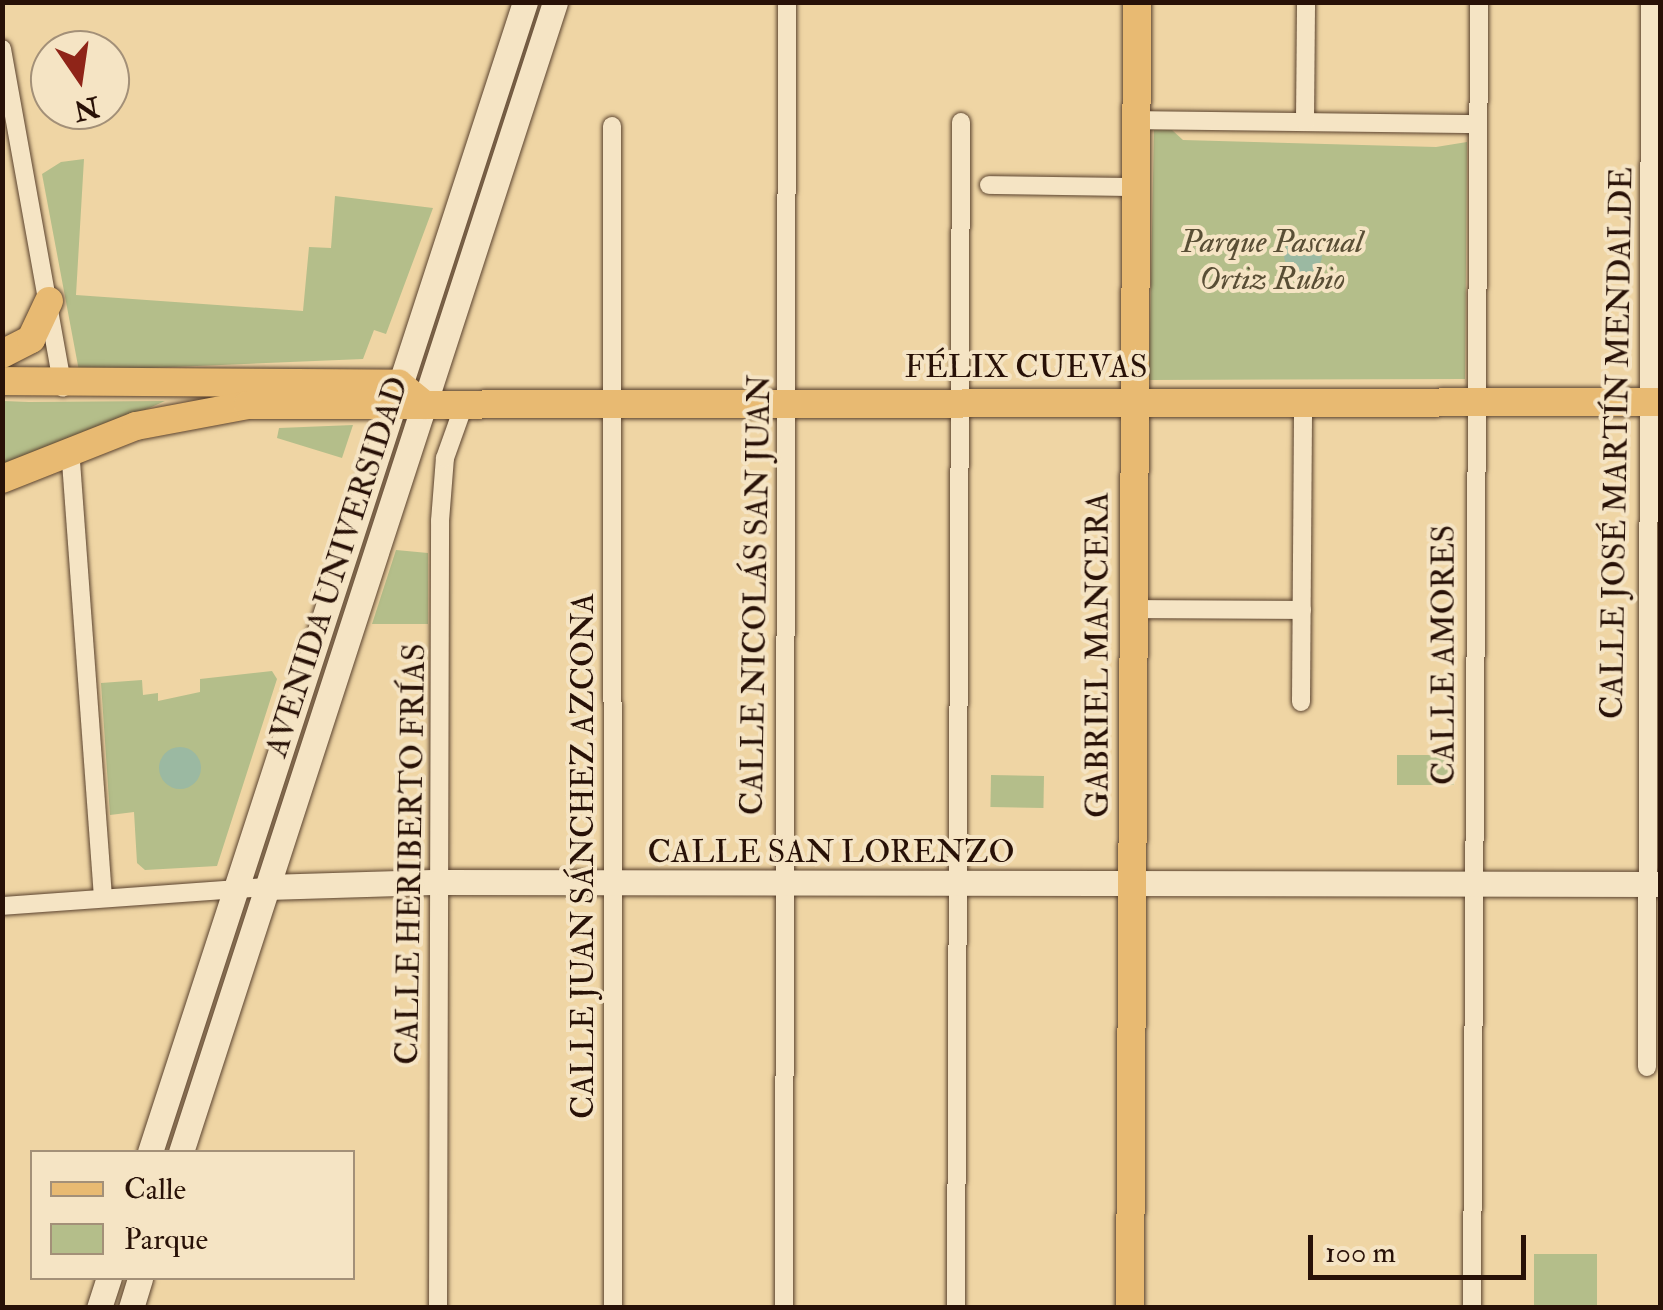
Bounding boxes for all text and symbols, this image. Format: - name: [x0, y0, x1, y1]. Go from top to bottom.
- north arrow: [30, 30, 130, 130]
- text: N: [70, 88, 103, 128]
- street label: CALLE JOSÉ MARTÍN MENDALDE: [1593, 167, 1641, 719]
- park label: Parque Pascual Ortiz Rubio: [1181, 224, 1363, 299]
- street label: FÉLIX CUEVAS: [905, 348, 1147, 386]
- street label: AVENIDA UNIVERSIDAD: [257, 372, 417, 762]
- street label: CALLE NICOLÁS SAN JUAN: [733, 374, 779, 816]
- street label: GABRIEL MANCERA: [1079, 492, 1117, 818]
- street label: CALLE AMORES: [1425, 525, 1463, 785]
- street label: CALLE JUAN SÁNCHEZ AZCONA: [564, 593, 602, 1119]
- street label: CALLE HERIBERTO FRÍAS: [388, 643, 434, 1065]
- street label: CALLE SAN LORENZO: [648, 833, 1014, 871]
- legend: [30, 1150, 355, 1280]
- text: Calle: [124, 1171, 186, 1208]
- scale bar: [1313, 1215, 1530, 1277]
- text: Parque: [124, 1221, 208, 1258]
- text: 100 m: [1325, 1234, 1396, 1271]

